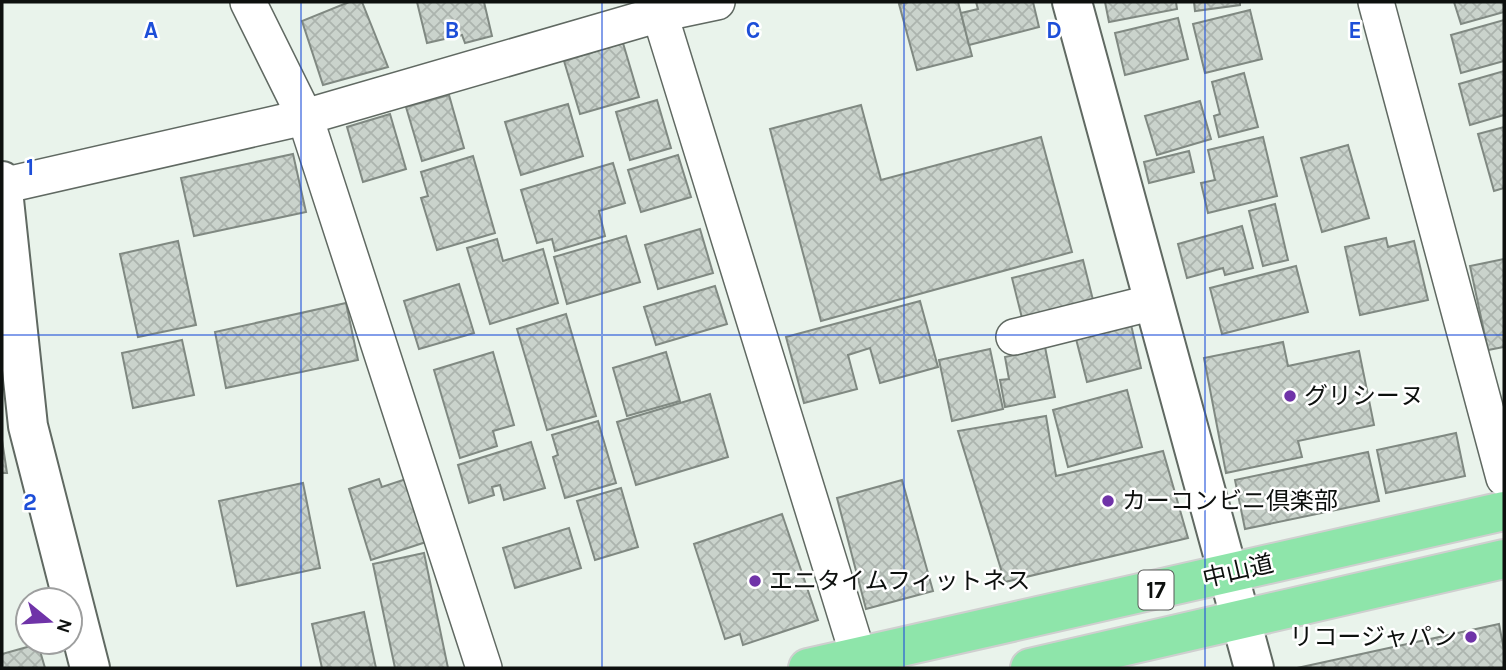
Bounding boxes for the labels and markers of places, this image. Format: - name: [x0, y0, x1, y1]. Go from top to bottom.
- place label: グリシーヌ: [1304, 382, 1424, 410]
- marker: グリシーヌ: [1282, 388, 1298, 404]
- place label: カーコンビニ倶楽部: [1122, 487, 1338, 515]
- marker: カーコンビニ倶楽部: [1100, 493, 1116, 509]
- place label: エニタイムフィットネス: [769, 567, 1031, 595]
- marker: エニタイムフィットネス: [747, 573, 763, 589]
- place label: リコージャパン: [1289, 623, 1457, 651]
- marker: リコージャパン: [1463, 629, 1479, 645]

